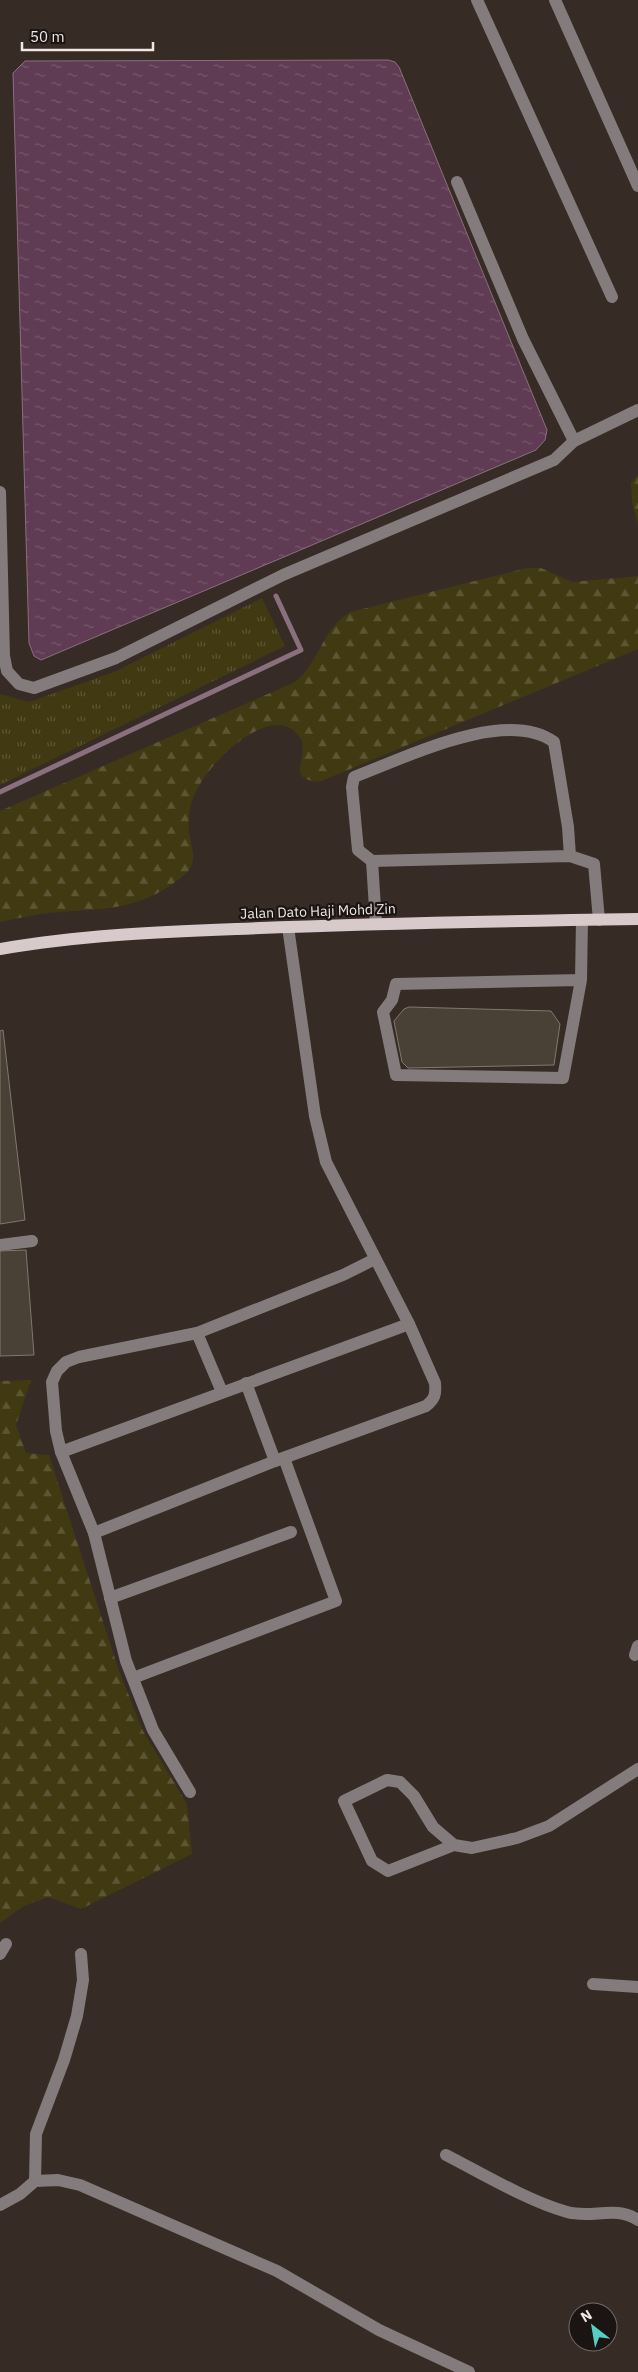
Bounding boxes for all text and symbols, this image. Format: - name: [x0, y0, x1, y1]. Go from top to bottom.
- scale bar: [22, 20, 154, 52]
- text: 50 m: [30, 27, 65, 46]
- street label: Jalan Dato Haji Mohd Zin: [240, 899, 396, 923]
- north arrow: [568, 2302, 618, 2352]
- text: N: [577, 2306, 595, 2326]

